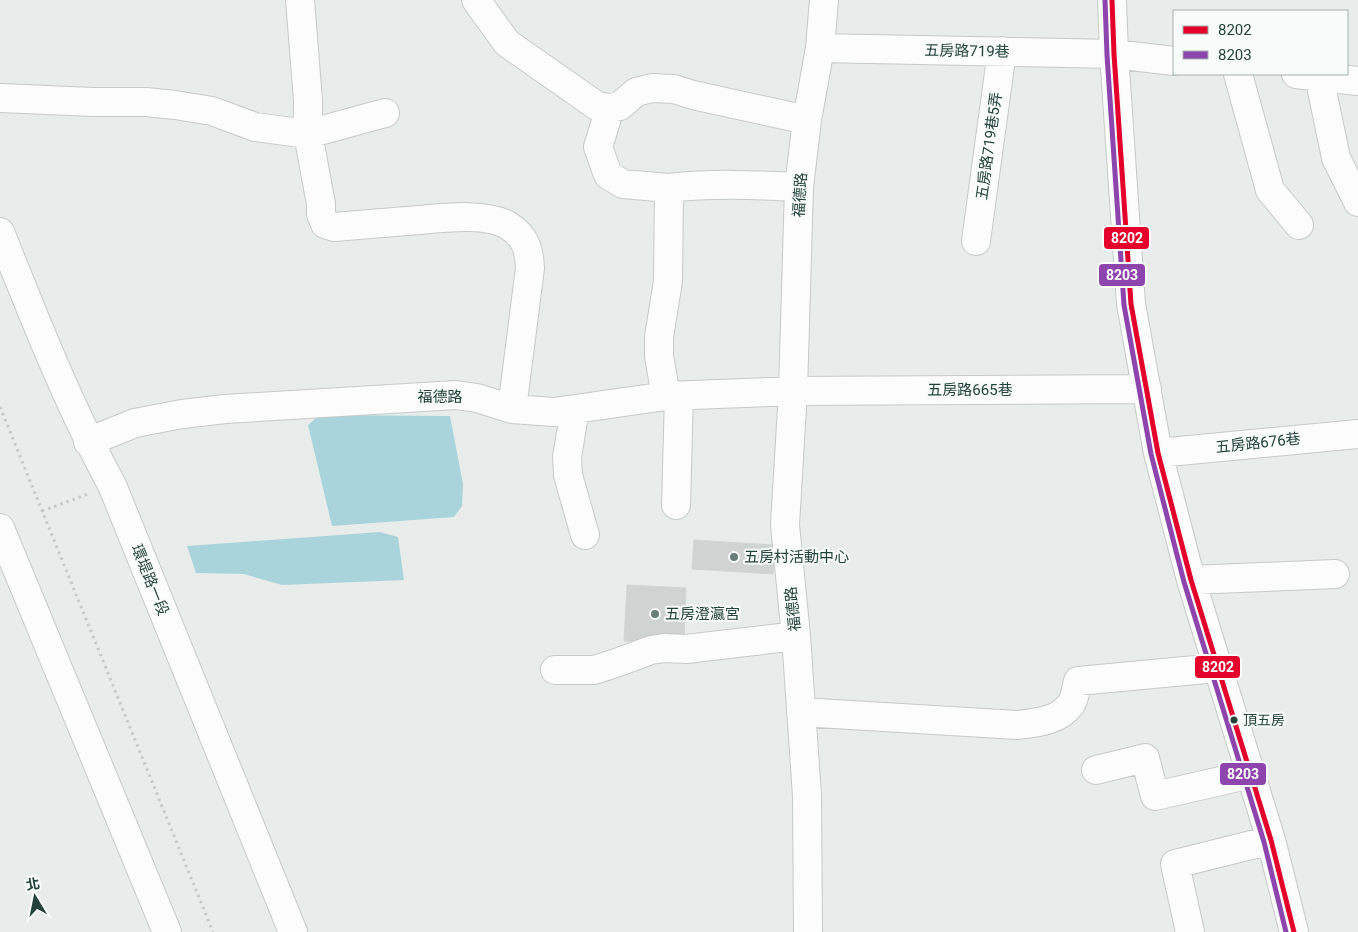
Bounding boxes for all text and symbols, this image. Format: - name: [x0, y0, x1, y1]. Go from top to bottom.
- legend: [1173, 10, 1348, 75]
- text: 8202: [1218, 21, 1252, 39]
- street label: 五房路719巷: [924, 41, 1010, 61]
- text: 8203: [1218, 46, 1252, 64]
- street label: 五房路719巷5弄: [973, 91, 1005, 201]
- street label: 福德路: [789, 172, 811, 218]
- line badge: 8202: [1103, 226, 1150, 250]
- text: 8202: [1111, 230, 1143, 246]
- line badge: 8203: [1098, 263, 1146, 287]
- text: 8203: [1106, 267, 1138, 283]
- street label: 五房路665巷: [927, 381, 1013, 399]
- street label: 福德路: [417, 388, 463, 406]
- street label: 五房路676巷: [1215, 430, 1301, 456]
- street label: 環堤路一段: [128, 542, 172, 618]
- place label: 五房村活動中心: [744, 548, 849, 566]
- marker: 五房村活動中心: [728, 551, 740, 563]
- street label: 福德路: [782, 586, 804, 632]
- place label: 五房澄瀛宮: [665, 605, 740, 623]
- marker: 五房澄瀛宮: [649, 608, 661, 620]
- line badge: 8202: [1194, 655, 1241, 679]
- text: 8202: [1202, 659, 1234, 675]
- place label: 頂五房: [1243, 712, 1285, 728]
- marker: 頂五房: [1229, 715, 1239, 725]
- line badge: 8203: [1219, 762, 1267, 786]
- text: 8203: [1227, 766, 1259, 782]
- north arrow: [10, 872, 60, 922]
- text: 北: [24, 875, 41, 893]

